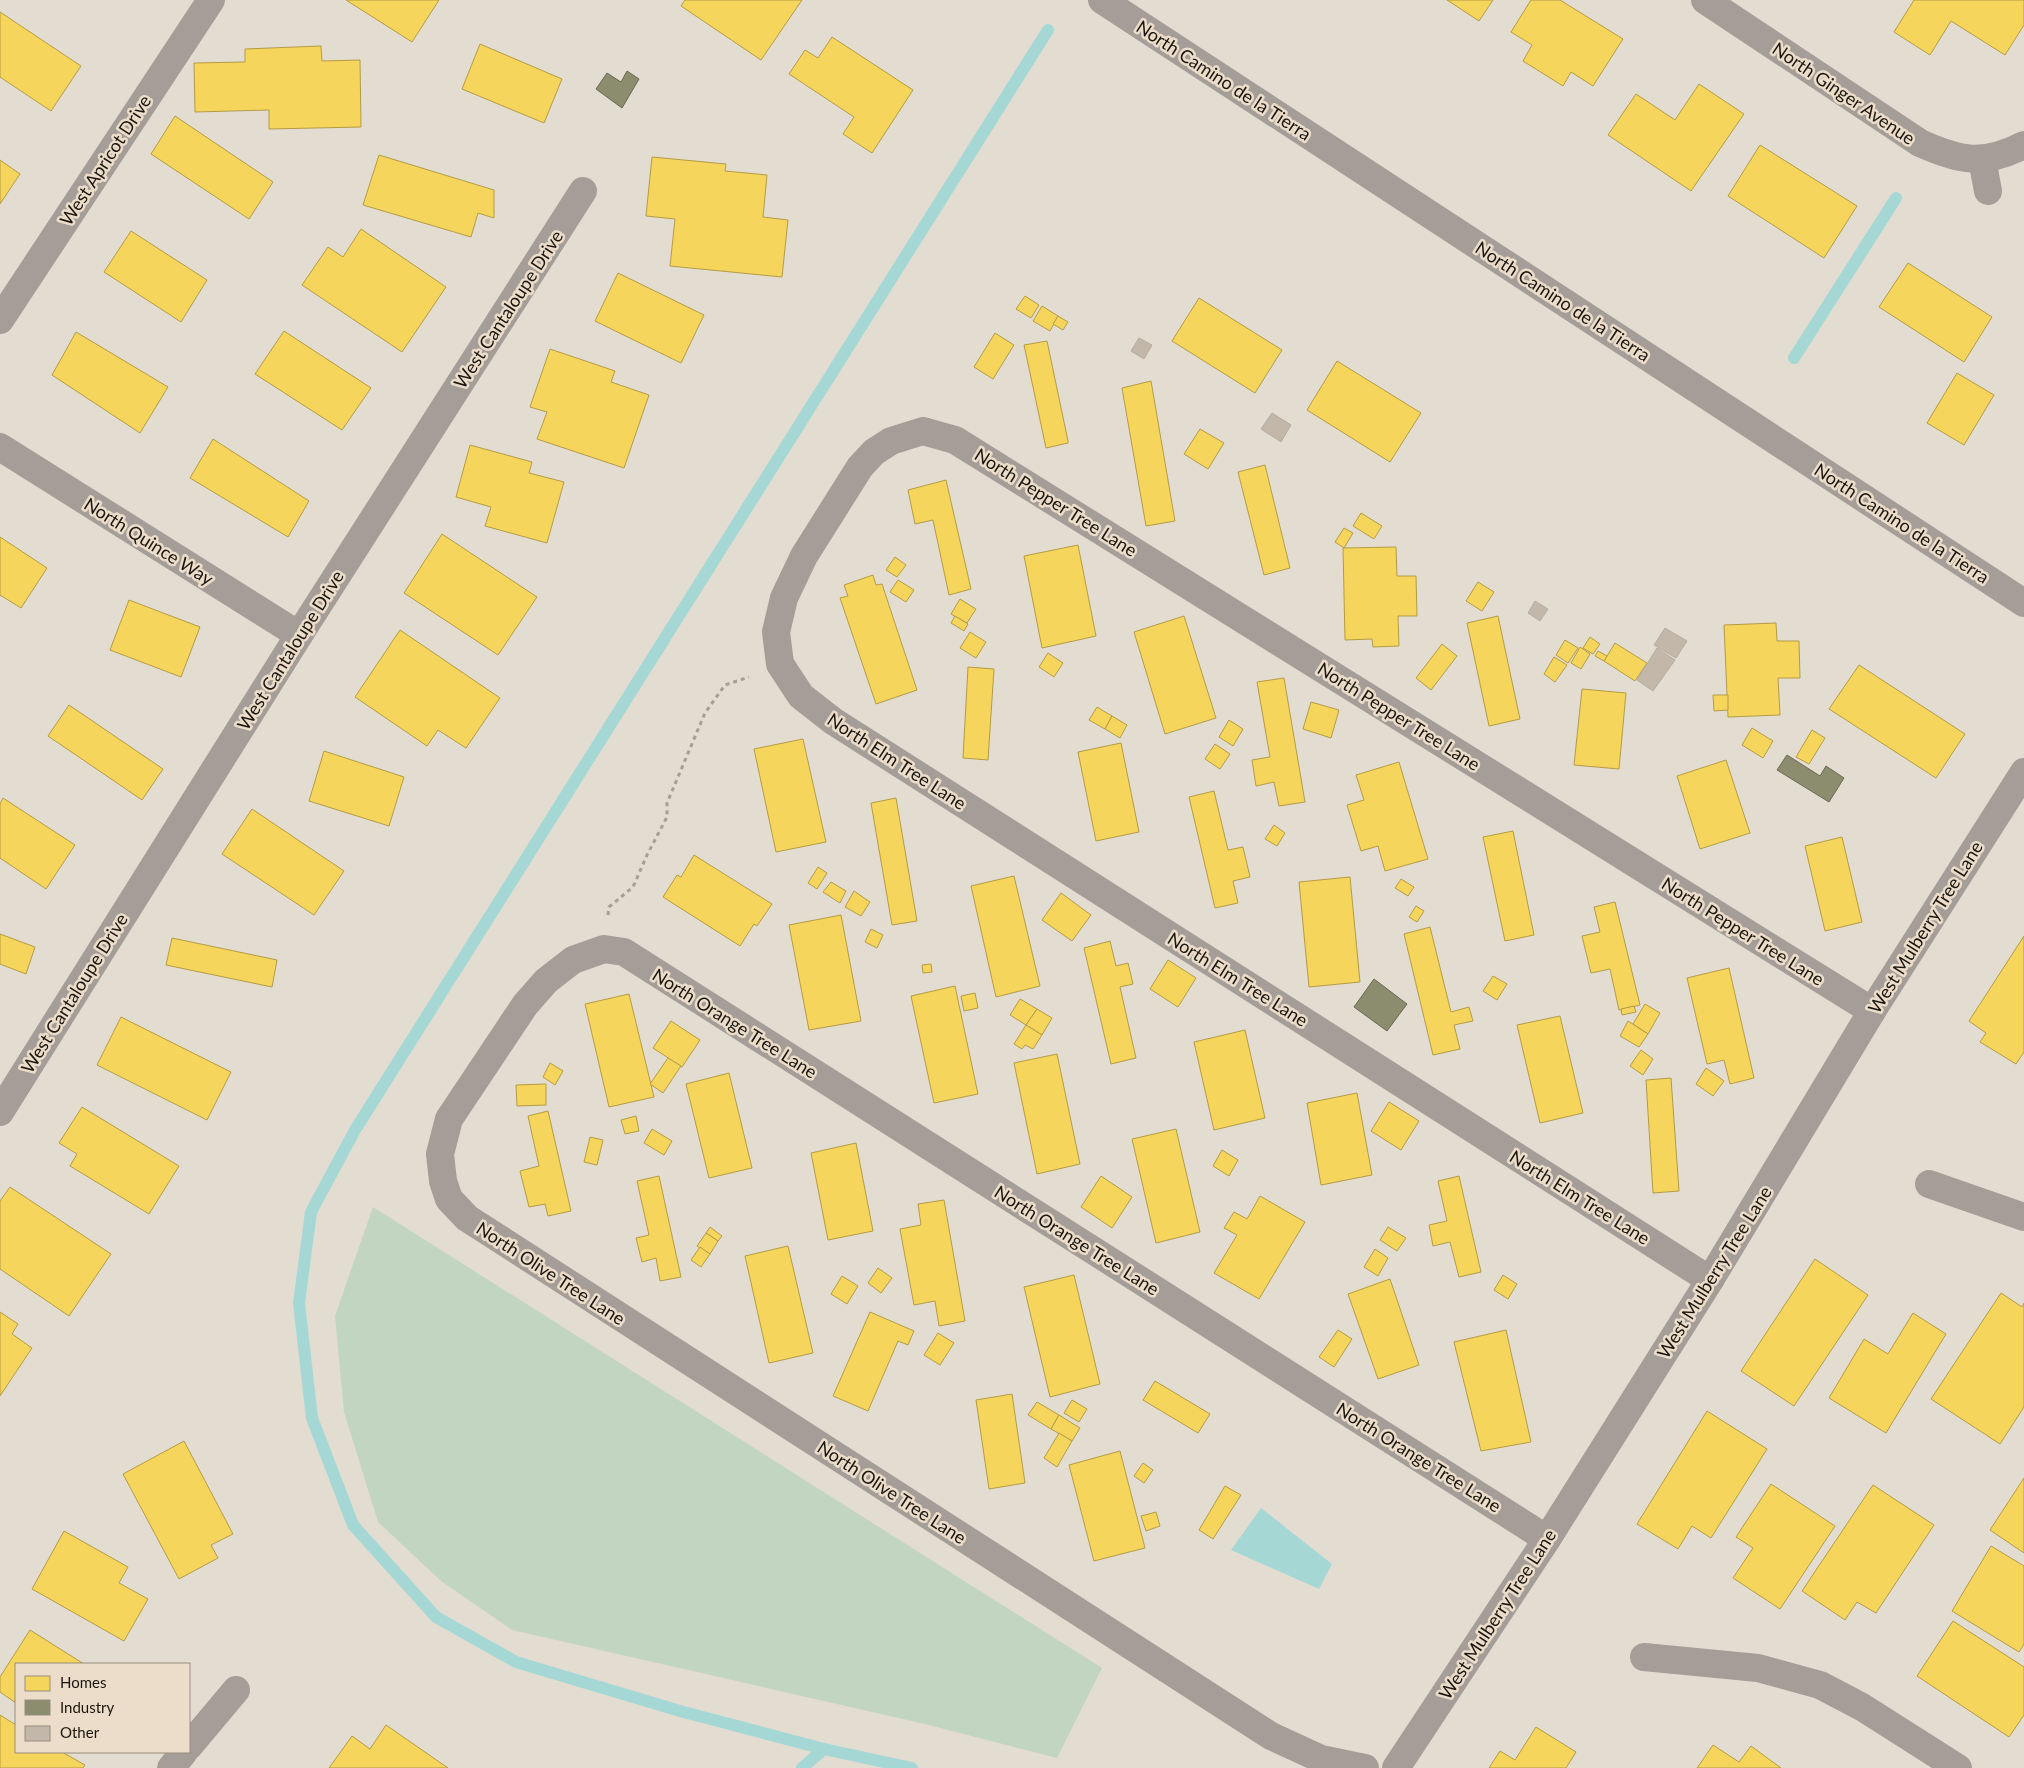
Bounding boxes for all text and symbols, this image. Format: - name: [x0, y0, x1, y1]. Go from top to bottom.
- street label: North Camino de la Tierra: [1132, 15, 1316, 145]
- street label: North Ginger Avenue: [1769, 37, 1919, 149]
- street label: West Apricot Drive: [55, 91, 155, 229]
- street label: West Cantaloupe Drive: [449, 226, 567, 392]
- street label: North Camino de la Tierra: [1471, 236, 1655, 366]
- street label: North Pepper Tree Lane: [971, 443, 1141, 561]
- street label: North Camino de la Tierra: [1810, 458, 1994, 588]
- street label: North Quince Way: [80, 492, 218, 590]
- street label: West Cantaloupe Drive: [232, 566, 348, 734]
- street label: North Pepper Tree Lane: [1314, 657, 1484, 775]
- street label: North Elm Tree Lane: [824, 708, 970, 814]
- street label: West Mulberry Tree Lane: [1863, 837, 1987, 1017]
- street label: North Pepper Tree Lane: [1658, 872, 1828, 990]
- street label: West Cantaloupe Drive: [16, 909, 132, 1077]
- street label: North Elm Tree Lane: [1164, 927, 1312, 1031]
- street label: North Orange Tree Lane: [649, 963, 821, 1083]
- street label: North Elm Tree Lane: [1506, 1145, 1654, 1249]
- street label: North Orange Tree Lane: [991, 1180, 1163, 1300]
- street label: West Mulberry Tree Lane: [1652, 1182, 1776, 1362]
- street label: North Olive Tree Lane: [472, 1217, 630, 1329]
- street label: North Orange Tree Lane: [1333, 1397, 1505, 1517]
- street label: North Olive Tree Lane: [813, 1436, 971, 1548]
- street label: West Mulberry Tree Lane: [1434, 1525, 1560, 1703]
- legend: [15, 1663, 190, 1753]
- text: Homes: [60, 1673, 106, 1691]
- text: Industry: [60, 1698, 115, 1716]
- text: Other: [60, 1723, 100, 1741]

